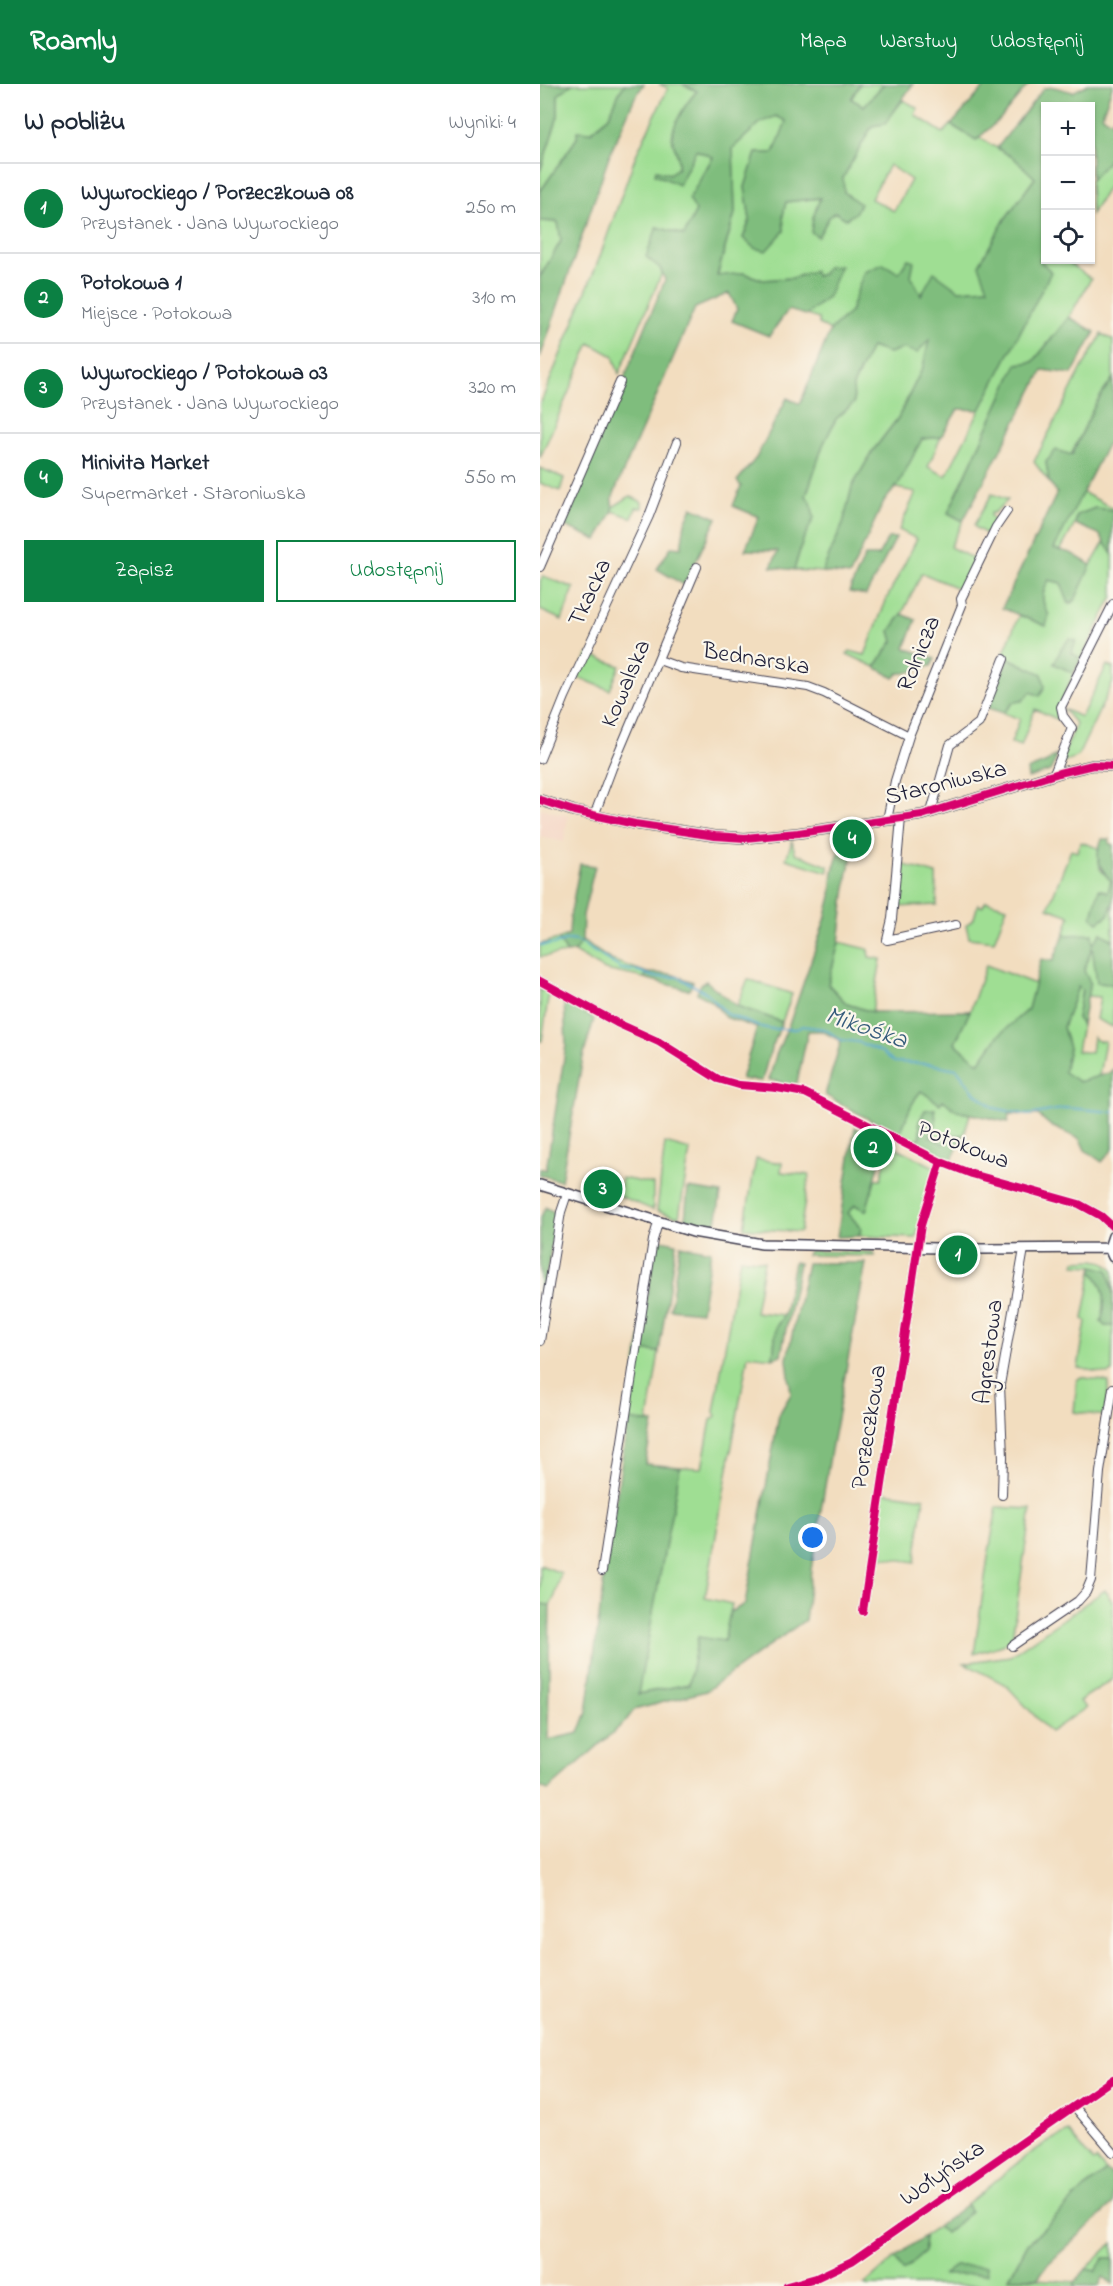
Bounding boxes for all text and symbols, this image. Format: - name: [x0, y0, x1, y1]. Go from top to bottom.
- text: Roamly: [30, 22, 117, 63]
- text: Mapa: [800, 27, 847, 57]
- text: Warstwy: [880, 27, 957, 57]
- text: Udostępnij: [990, 27, 1083, 57]
- map controls: [1041, 102, 1095, 264]
- button: +: [1041, 102, 1095, 156]
- text: W pobliżu: [24, 104, 125, 142]
- text: Wyniki: 4: [449, 109, 516, 138]
- button: −: [1041, 156, 1095, 210]
- text: Wywrockiego / Porzeczkowa 08: [81, 178, 354, 210]
- text: 1: [40, 194, 47, 223]
- text: 250 m: [465, 194, 516, 223]
- text: Przystanek · Jana Wywrockiego: [81, 210, 339, 239]
- button: locate: [1041, 210, 1095, 264]
- text: Potokowa 1: [81, 268, 182, 300]
- text: 2: [39, 284, 48, 313]
- text: 310 m: [472, 284, 516, 313]
- text: Miejsce · Potokowa: [81, 300, 232, 329]
- text: Wywrockiego / Potokowa 03: [81, 358, 328, 390]
- text: 3: [39, 374, 48, 403]
- text: 320 m: [469, 374, 516, 403]
- text: Przystanek · Jana Wywrockiego: [81, 390, 339, 419]
- text: Minivita Market: [81, 448, 209, 480]
- text: 4: [39, 464, 48, 493]
- text: 550 m: [464, 464, 516, 493]
- text: Supermarket · Staroniwska: [81, 480, 306, 509]
- button: Zapisz: [24, 540, 264, 602]
- button: Udostępnij: [276, 540, 516, 602]
- street label: Tkacka: [560, 553, 622, 633]
- street label: Rolnicza: [889, 611, 951, 697]
- street label: Bednarska: [699, 634, 812, 686]
- street label: Kowalska: [593, 635, 661, 733]
- street label: Staroniwska: [882, 752, 1010, 816]
- pin: 4: [832, 816, 872, 861]
- water label: Mikośka: [820, 997, 913, 1061]
- street label: Potokowa: [912, 1112, 1014, 1180]
- pin: 2: [854, 1126, 892, 1170]
- pin: 3: [584, 1166, 622, 1212]
- pin: 1: [938, 1232, 978, 1278]
- street label: Agrestowa: [966, 1298, 1014, 1406]
- street label: Porzeczkowa: [843, 1362, 897, 1492]
- your location: [798, 1523, 827, 1552]
- street label: Wołyńska: [893, 2132, 993, 2217]

